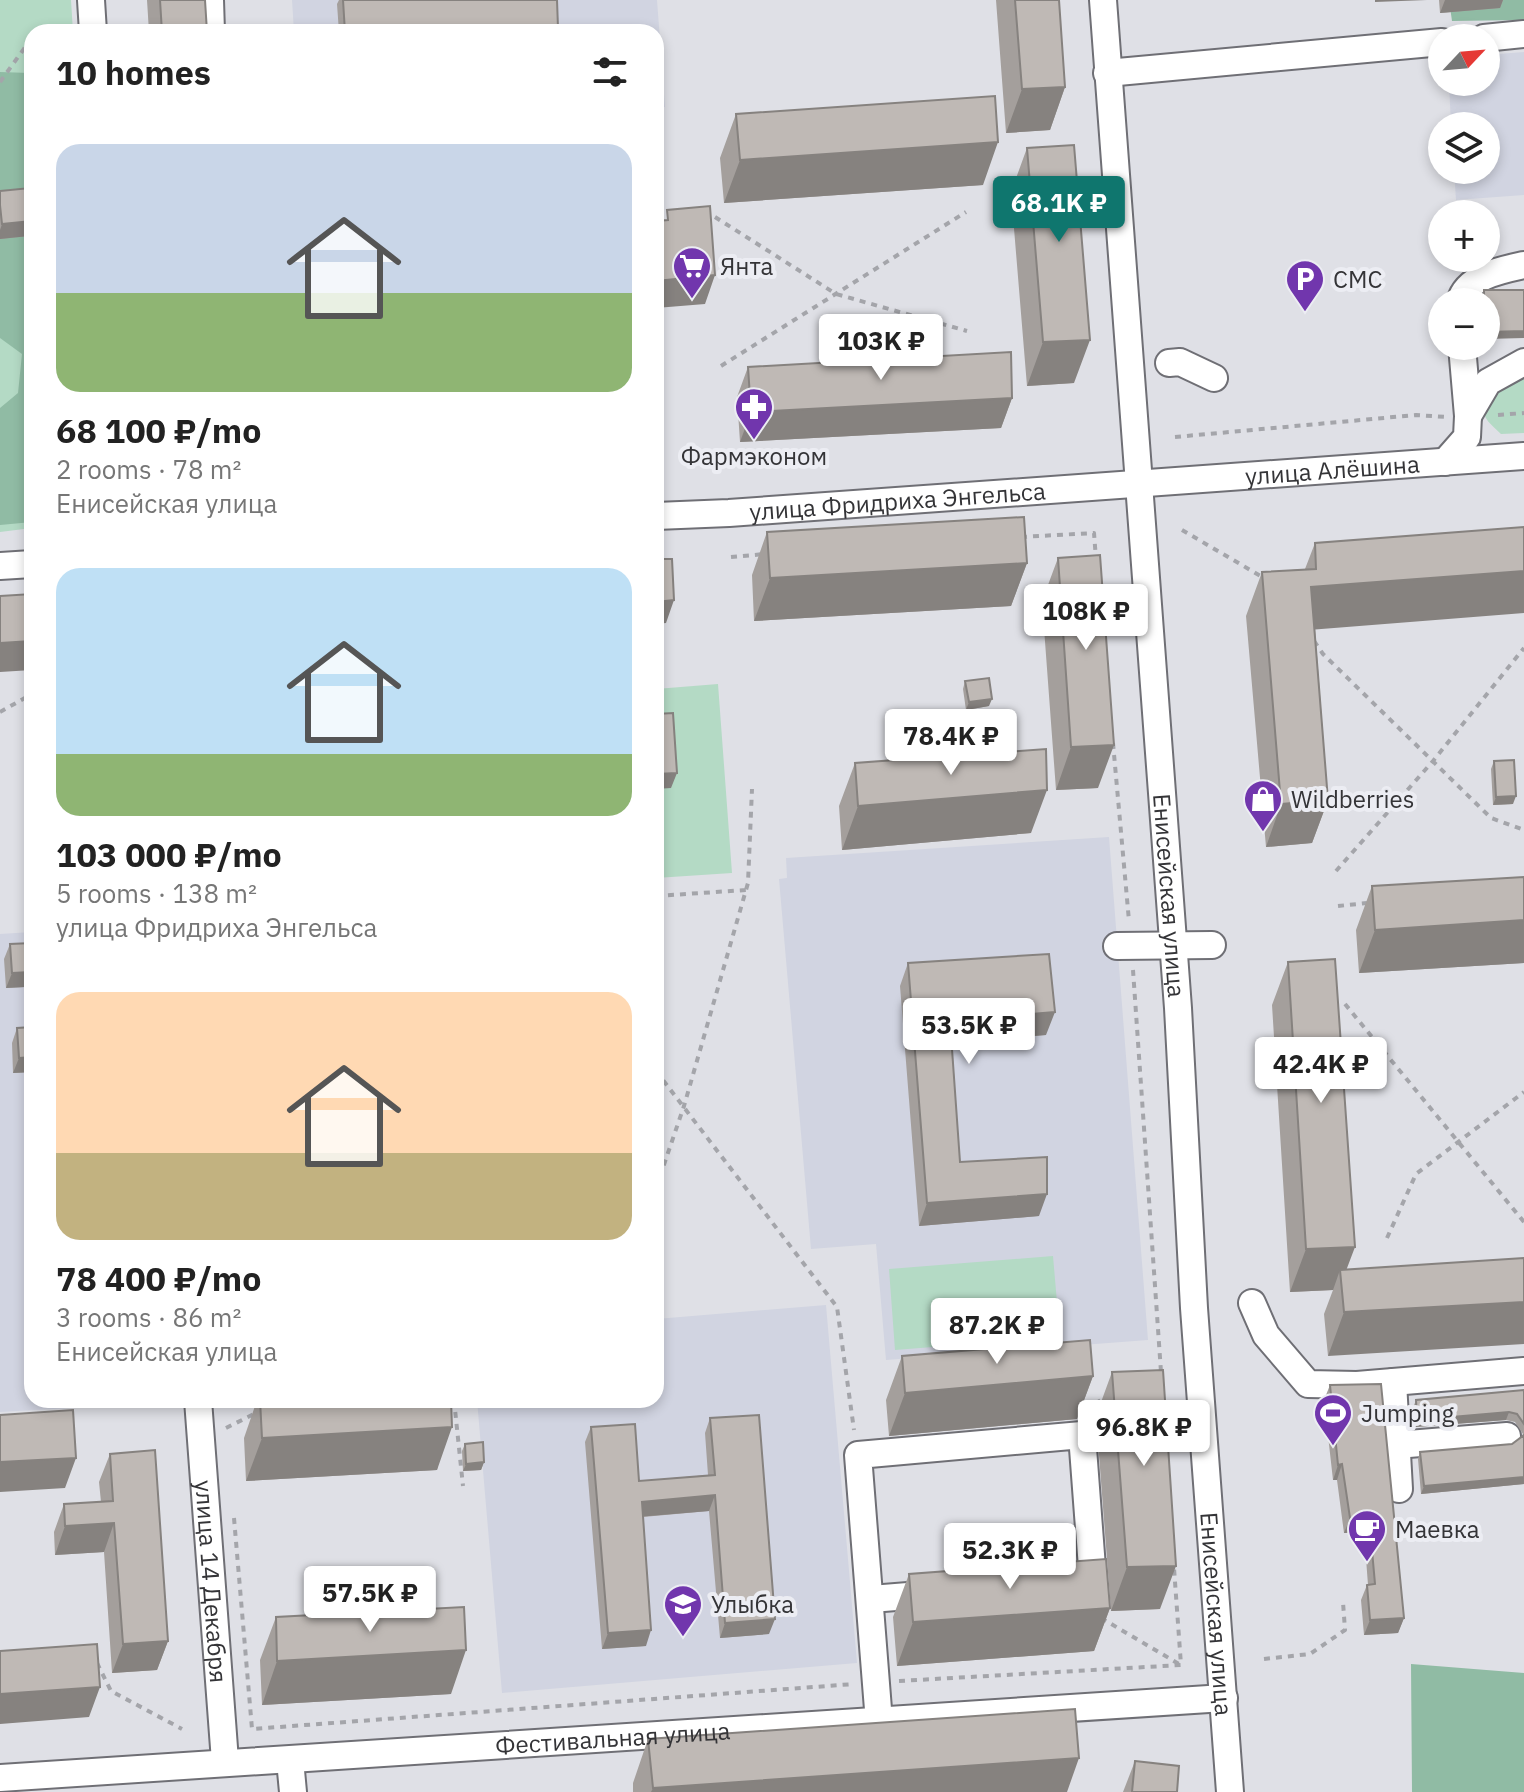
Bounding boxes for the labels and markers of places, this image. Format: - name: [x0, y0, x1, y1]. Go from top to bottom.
- pin: 68.1K ₽: [985, 176, 1133, 244]
- supermarket icon: Янта: [671, 245, 713, 300]
- place label: Янта: [720, 250, 773, 282]
- parking icon: СМС: [1284, 258, 1326, 313]
- place label: СМС: [1333, 263, 1382, 295]
- pin: 103K ₽: [816, 314, 946, 382]
- pharmacy icon: Фармэконом: [733, 386, 775, 441]
- place label: Фармэконом: [681, 440, 827, 472]
- pin: 108K ₽: [1021, 584, 1151, 652]
- pin: 78.4K ₽: [877, 709, 1025, 777]
- shop icon: Wildberries: [1242, 778, 1284, 833]
- place label: Wildberries: [1291, 783, 1414, 815]
- pin: 53.5K ₽: [895, 998, 1043, 1066]
- pin: 42.4K ₽: [1247, 1037, 1395, 1105]
- pin: 87.2K ₽: [923, 1298, 1071, 1366]
- sports icon: Jumping: [1312, 1392, 1354, 1447]
- place label: Jumping: [1361, 1397, 1454, 1429]
- pin: 96.8K ₽: [1070, 1400, 1218, 1468]
- cafe icon: Маевка: [1346, 1508, 1388, 1563]
- place label: Маевка: [1395, 1513, 1480, 1545]
- pin: 52.3K ₽: [936, 1523, 1084, 1591]
- pin: 57.5K ₽: [296, 1566, 444, 1634]
- school or university icon: Улыбка: [662, 1583, 704, 1638]
- place label: Улыбка: [711, 1588, 794, 1620]

